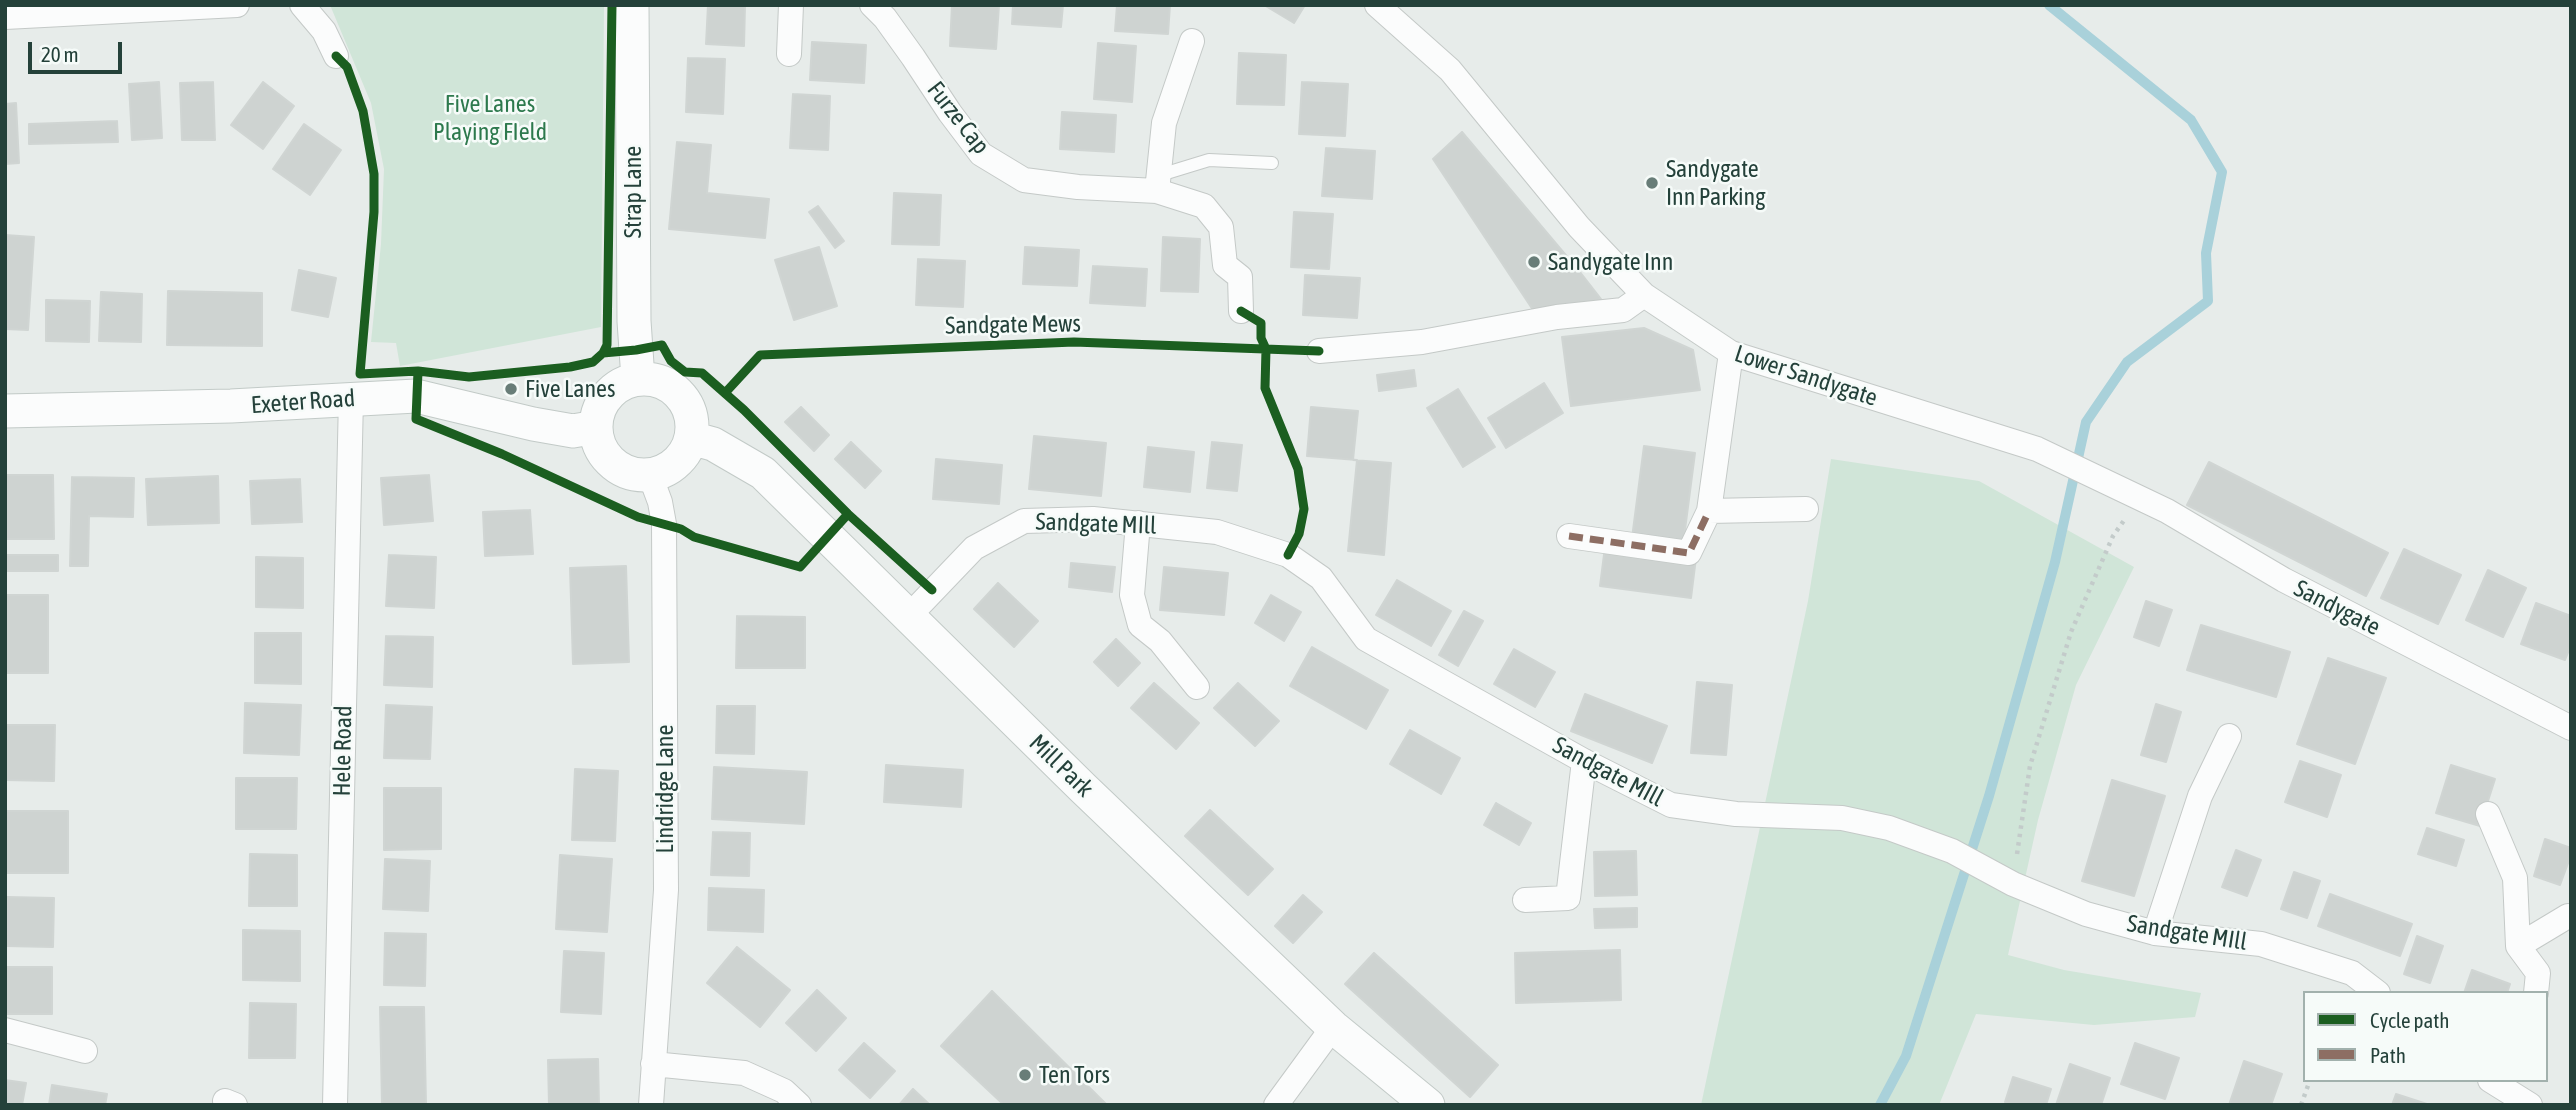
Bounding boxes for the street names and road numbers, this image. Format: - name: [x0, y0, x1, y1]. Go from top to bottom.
- street label: Furze Cap: [921, 76, 995, 160]
- street label: Strap Lane: [619, 146, 647, 238]
- street label: Sandgate Mews: [945, 309, 1081, 341]
- street label: Lower Sandygate: [1731, 339, 1881, 413]
- street label: Exeter Road: [250, 384, 356, 420]
- street label: Sandgate MIll: [1035, 507, 1157, 541]
- street label: Sandygate: [2289, 574, 2385, 642]
- street label: Hele Road: [328, 705, 358, 797]
- street label: Lindridge Lane: [651, 725, 679, 853]
- street label: Mill Park: [1023, 729, 1099, 803]
- street label: Sandgate MIll: [1548, 731, 1668, 813]
- street label: Sandgate MIll: [2125, 909, 2249, 957]

